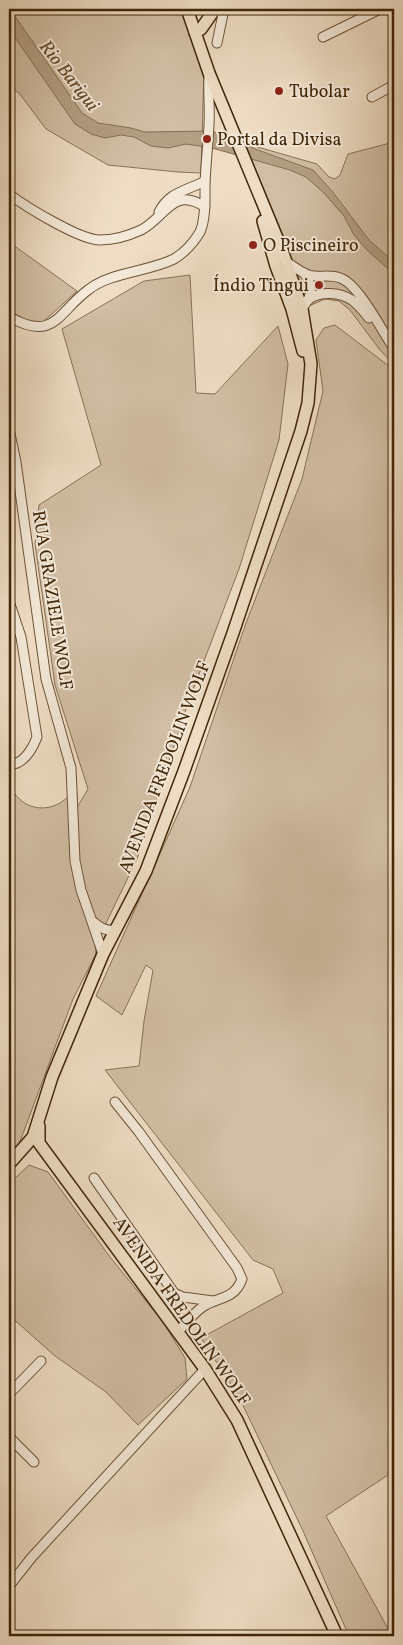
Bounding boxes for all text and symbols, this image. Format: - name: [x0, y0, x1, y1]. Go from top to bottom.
- water label: Rio Barigui: [32, 35, 105, 117]
- place label: Tubolar: [289, 80, 350, 105]
- marker: Tubolar: [273, 85, 285, 97]
- place label: Portal da Divisa: [217, 128, 341, 153]
- marker: Portal da Divisa: [201, 133, 213, 145]
- place label: O Piscineiro: [263, 234, 359, 259]
- marker: O Piscineiro: [247, 239, 259, 251]
- place label: Índio Tingui: [213, 274, 309, 299]
- marker: Índio Tingui: [313, 279, 325, 291]
- street label: RUA GRAZIELE WOLF: [25, 509, 78, 692]
- street label: AVENIDA FREDOLIN WOLF: [113, 658, 217, 877]
- street label: AVENIDA FREDOLIN WOLF: [106, 1212, 256, 1411]

